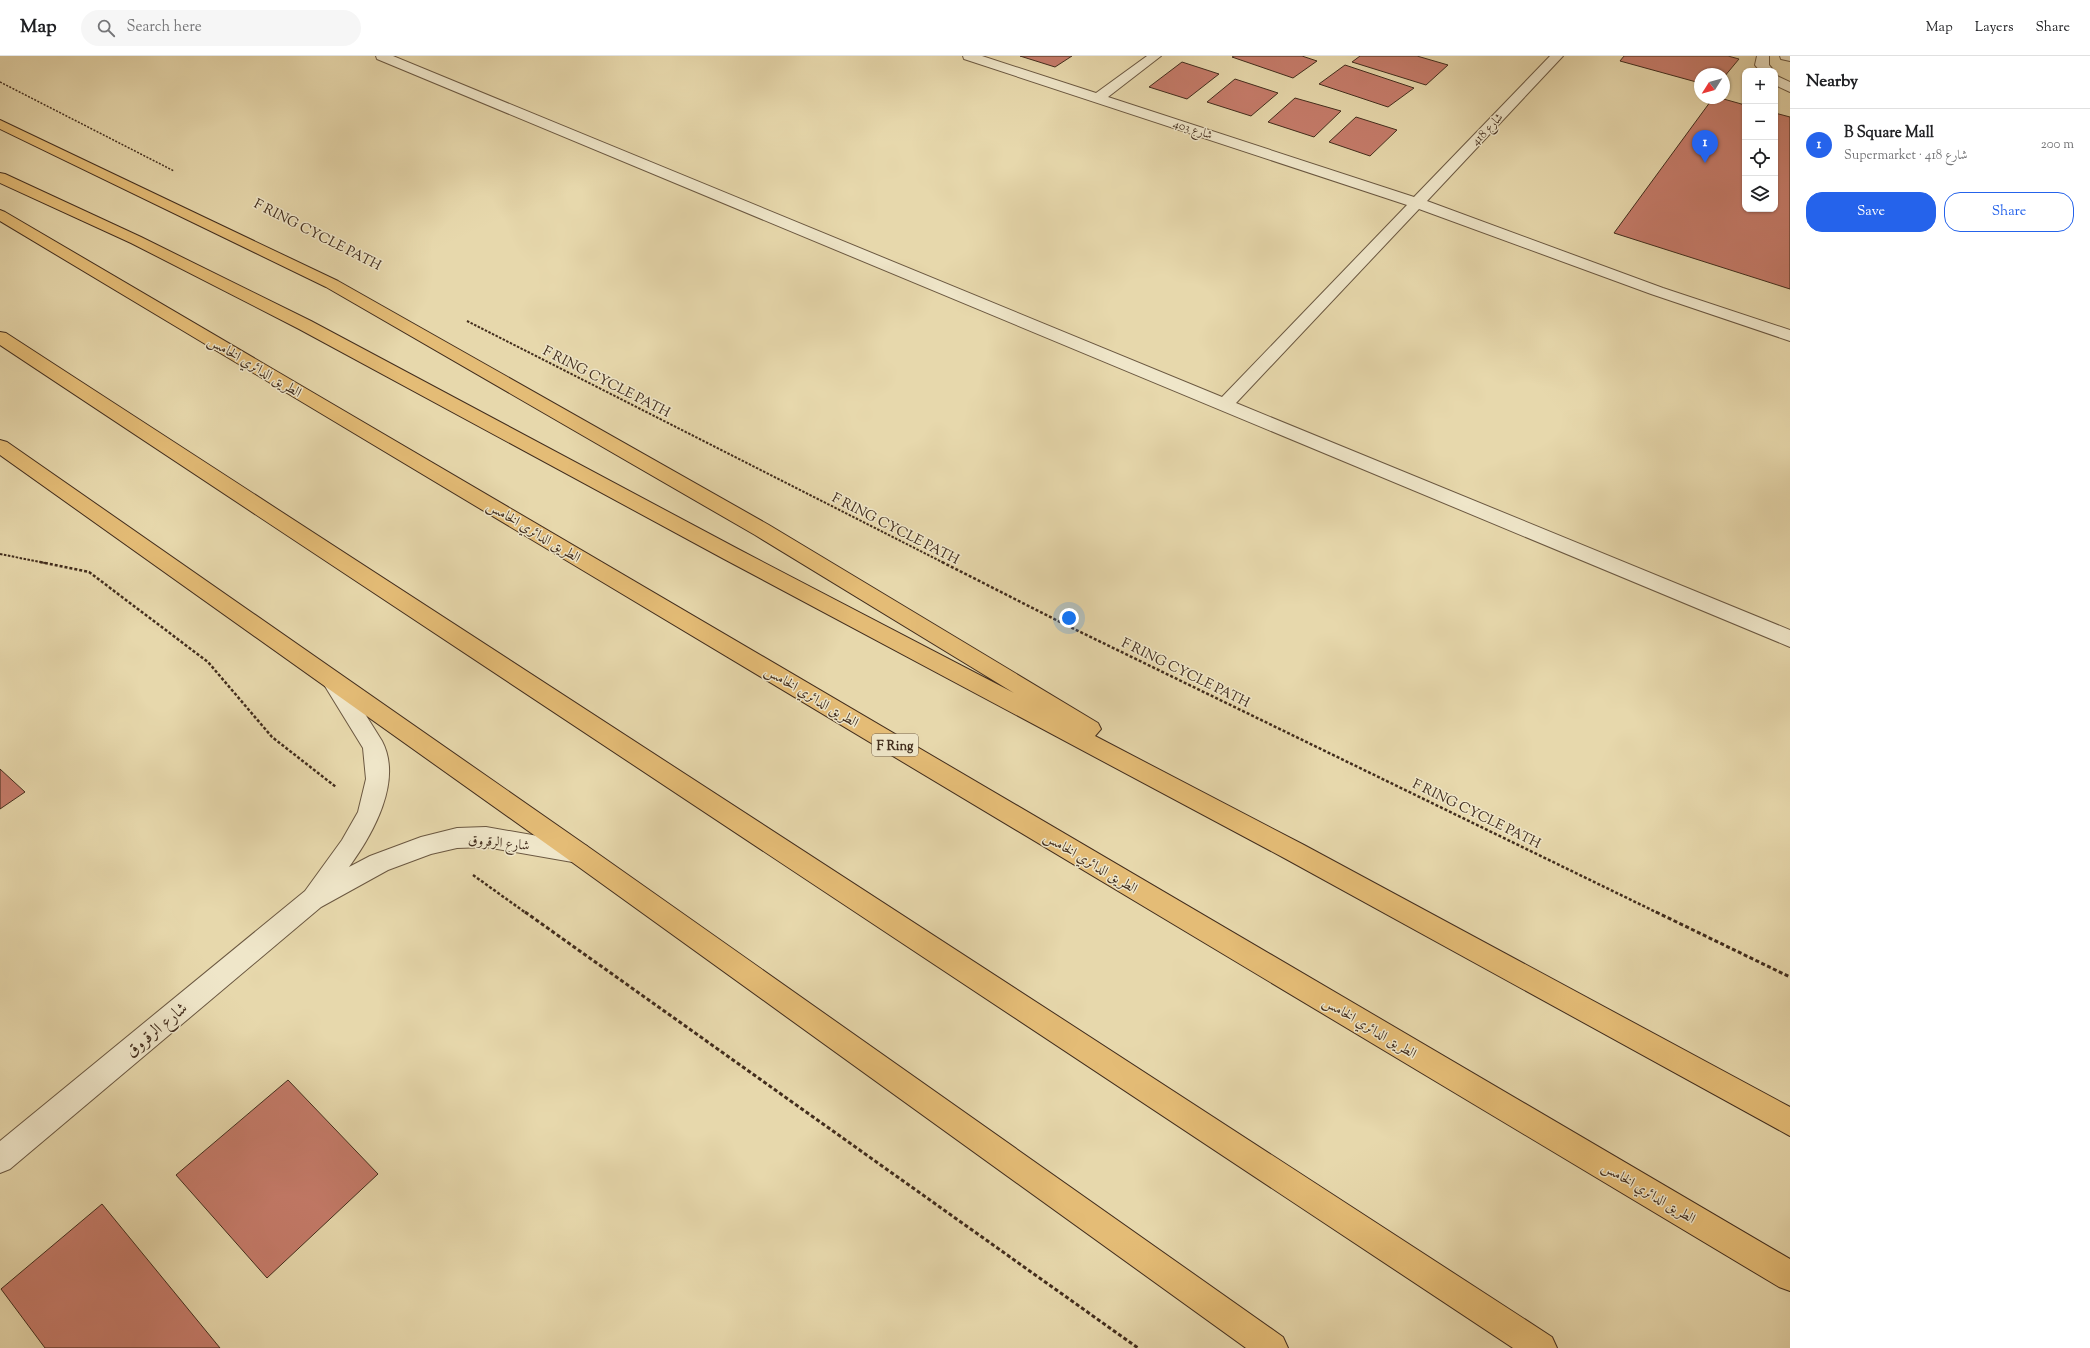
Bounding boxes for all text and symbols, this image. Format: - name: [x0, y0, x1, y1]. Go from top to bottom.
- search box: [81, 10, 361, 46]
- text: Map: [20, 14, 57, 41]
- icon: search: [95, 17, 117, 39]
- text: Search here: [127, 17, 202, 38]
- text: Map: [1926, 18, 1953, 38]
- text: Layers: [1975, 18, 2013, 38]
- text: Share: [2035, 18, 2070, 38]
- north arrow: [1694, 68, 1730, 104]
- map controls: [1742, 68, 1778, 212]
- button: +: [1742, 68, 1778, 104]
- text: Nearby: [1806, 70, 1858, 94]
- button: −: [1742, 104, 1778, 140]
- street label: شارع 418: [1468, 109, 1509, 151]
- street label: شارع 403: [1170, 115, 1215, 146]
- text: B Square Mall: [1844, 123, 1934, 144]
- pin: 1: [1692, 130, 1718, 163]
- text: 1: [1817, 136, 1821, 154]
- text: 200 m: [2041, 136, 2074, 154]
- button: locate: [1742, 140, 1778, 176]
- text: Supermarket · شارع 418: [1844, 147, 1968, 165]
- button: layers: [1742, 176, 1778, 212]
- button: Save: [1806, 192, 1936, 232]
- button: Share: [1944, 192, 2074, 232]
- street label: F RING CYCLE PATH: [250, 195, 384, 277]
- street label: الطريق الدائري الخامس: [203, 332, 305, 404]
- street label: F RING CYCLE PATH: [539, 342, 673, 424]
- street label: F RING CYCLE PATH: [828, 489, 962, 571]
- street label: الطريق الدائري الخامس: [482, 497, 584, 569]
- your location: [1059, 608, 1079, 628]
- street label: F RING CYCLE PATH: [1118, 634, 1253, 714]
- street label: الطريق الدائري الخامس: [760, 662, 862, 734]
- road number: F Ring: [872, 734, 918, 756]
- street label: F RING CYCLE PATH: [1409, 775, 1544, 855]
- street label: الطريق الدائري الخامس: [1039, 828, 1141, 900]
- street label: شارع الرقروق: [467, 831, 531, 857]
- street label: الطريق الدائري الخامس: [1318, 993, 1420, 1065]
- street label: شارع الرقروق: [121, 997, 194, 1064]
- street label: الطريق الدائري الخامس: [1597, 1158, 1699, 1230]

